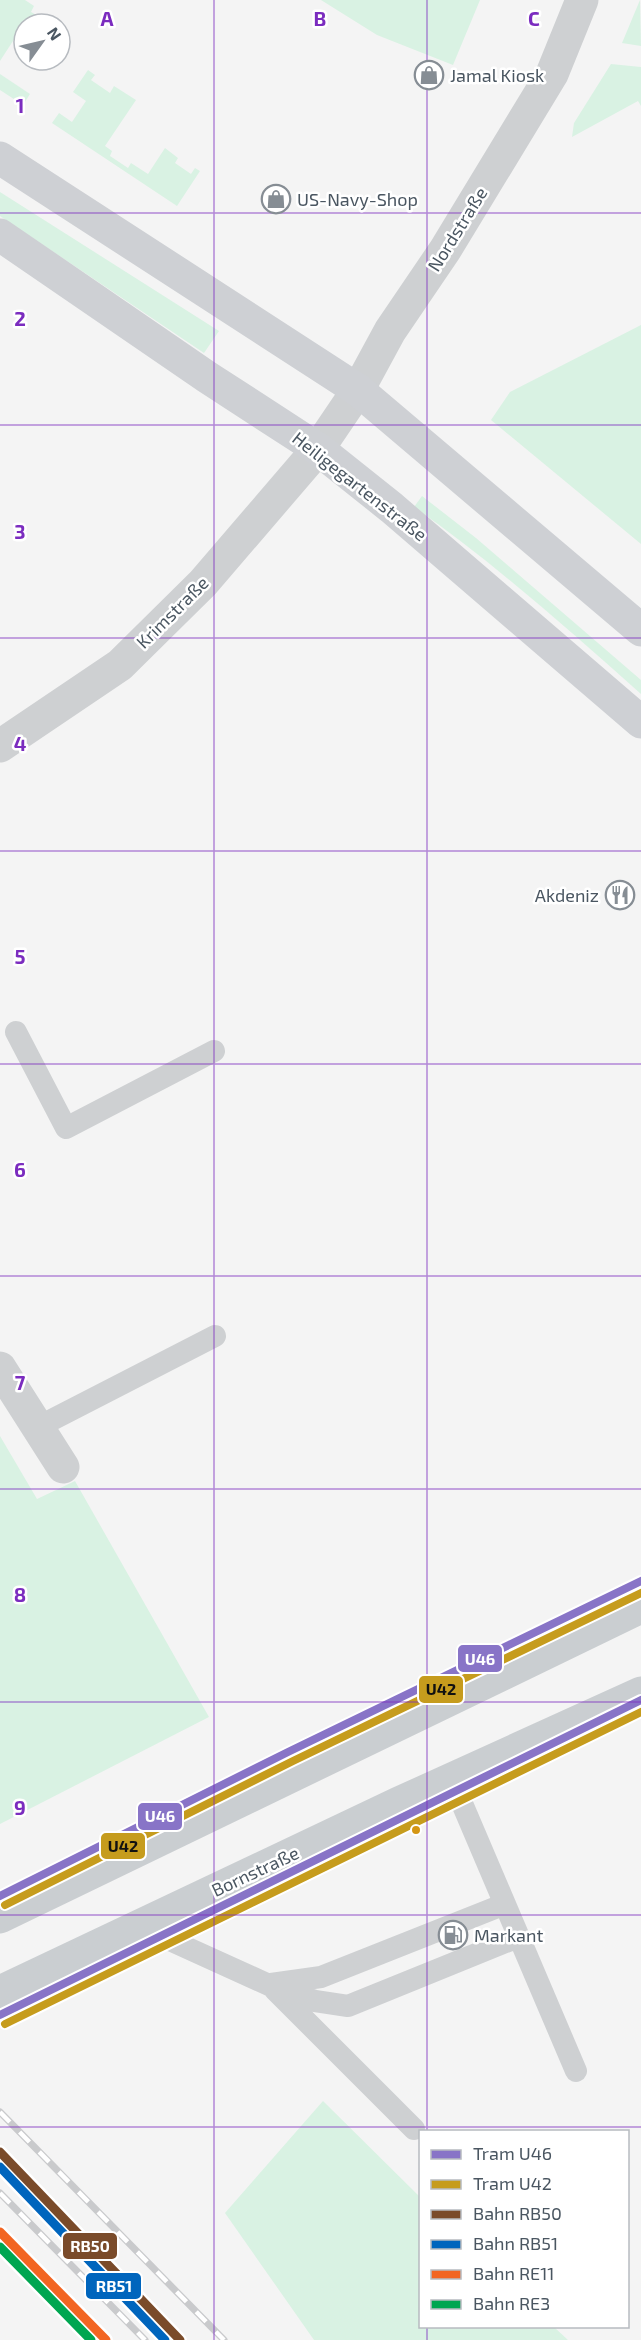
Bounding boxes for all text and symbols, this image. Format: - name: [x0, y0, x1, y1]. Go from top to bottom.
- text: A: [100, 6, 114, 30]
- text: B: [314, 6, 326, 30]
- text: C: [528, 6, 540, 30]
- north arrow: [12, 12, 72, 72]
- text: N: [44, 23, 66, 43]
- shop icon: Jamal Kiosk: [413, 59, 445, 91]
- place label: Jamal Kiosk: [450, 64, 544, 86]
- text: 1: [16, 93, 24, 117]
- shop icon: US-Navy-Shop: [260, 183, 292, 215]
- street label: Nordstraße: [422, 183, 492, 275]
- place label: US-Navy-Shop: [297, 188, 418, 210]
- text: 2: [14, 306, 26, 330]
- street label: Heiligegartenstraße: [288, 427, 432, 545]
- text: 3: [14, 519, 26, 543]
- street label: Krimstraße: [131, 571, 213, 653]
- text: 4: [14, 731, 27, 755]
- restaurant icon: Akdeniz: [604, 879, 636, 911]
- place label: Akdeniz: [535, 884, 599, 906]
- text: 5: [14, 944, 26, 968]
- text: 6: [14, 1157, 26, 1181]
- text: 7: [15, 1370, 26, 1394]
- text: 8: [14, 1582, 26, 1606]
- line badge: U46: [457, 1644, 503, 1673]
- text: U46: [465, 1649, 495, 1668]
- line badge: U42: [418, 1675, 464, 1704]
- text: U42: [426, 1679, 456, 1698]
- text: 9: [14, 1795, 26, 1819]
- line badge: U46: [137, 1802, 183, 1831]
- text: U46: [145, 1806, 175, 1825]
- unlabelled marker: [410, 1824, 422, 1836]
- line badge: U42: [100, 1832, 146, 1860]
- text: U42: [108, 1836, 138, 1855]
- street label: Bornstraße: [208, 1841, 302, 1901]
- fuel station icon: Markant: [437, 1919, 469, 1951]
- place label: Markant: [474, 1924, 543, 1946]
- legend: [419, 2130, 629, 2328]
- text: Tram U46: [473, 2142, 552, 2164]
- text: Tram U42: [473, 2172, 552, 2194]
- text: Bahn RB50: [473, 2202, 562, 2224]
- line badge: RB50: [62, 2232, 118, 2260]
- text: Bahn RB51: [473, 2232, 558, 2254]
- text: RB50: [70, 2236, 110, 2255]
- text: Bahn RE11: [473, 2262, 555, 2284]
- line badge: RB51: [85, 2272, 142, 2300]
- text: RB51: [96, 2276, 132, 2295]
- text: Bahn RE3: [473, 2292, 550, 2314]

